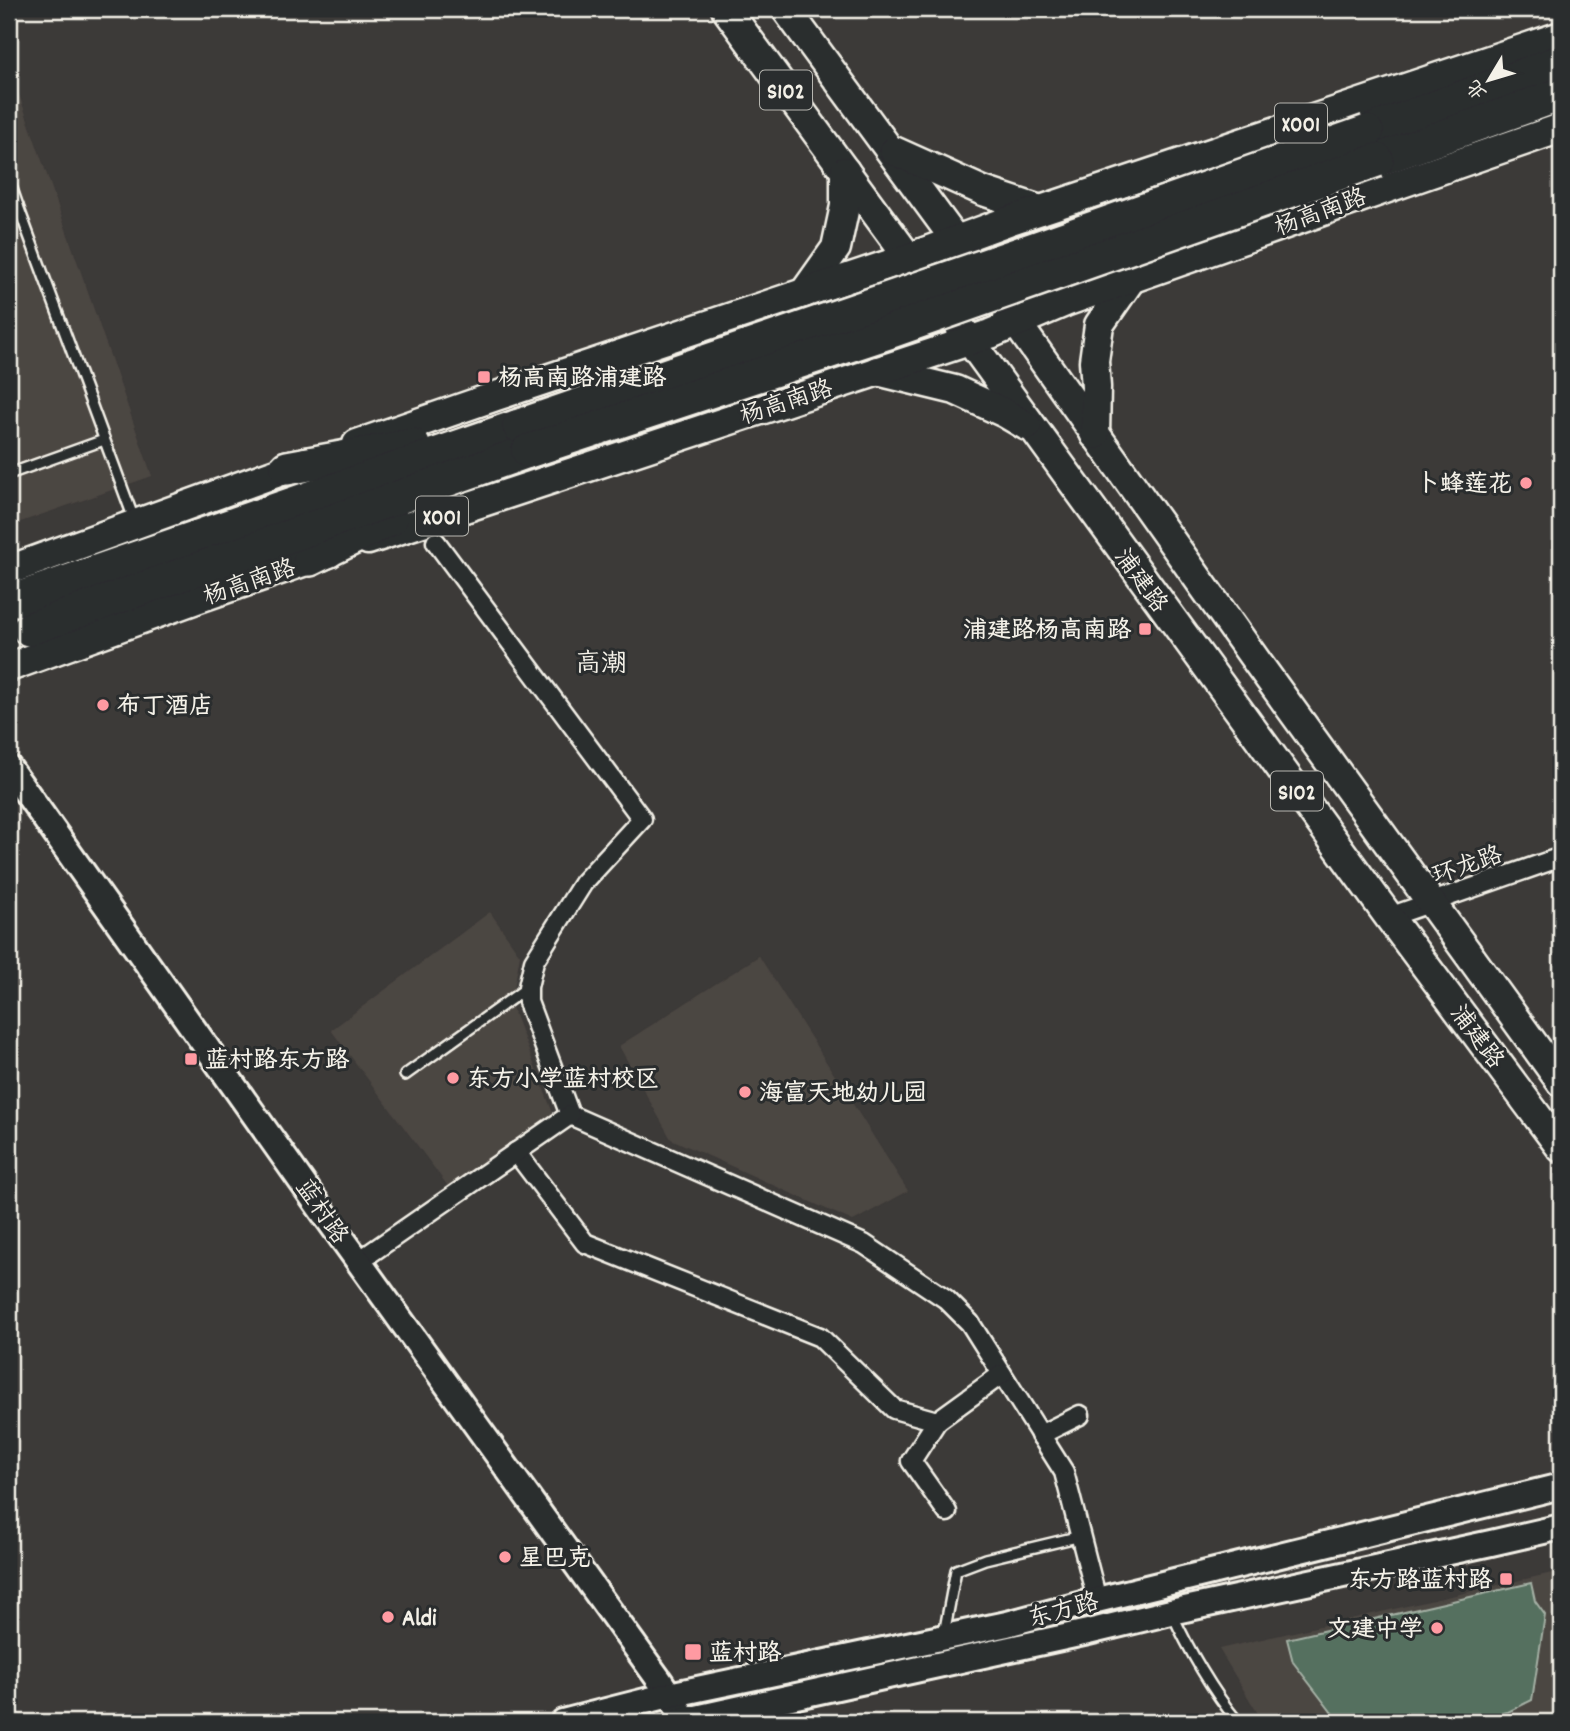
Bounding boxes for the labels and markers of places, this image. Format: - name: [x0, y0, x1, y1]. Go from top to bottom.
- place label: 杨高南路浦建路: [498, 363, 667, 397]
- marker: 杨高南路浦建路: [476, 369, 492, 385]
- place label: 卜蜂莲花: [1416, 469, 1512, 503]
- marker: 卜蜂莲花: [1518, 475, 1534, 491]
- place label: 浦建路杨高南路: [963, 615, 1132, 649]
- marker: 浦建路杨高南路: [1137, 621, 1153, 637]
- place label: 布丁酒店: [117, 691, 213, 725]
- marker: 布丁酒店: [95, 697, 111, 713]
- place label: 蓝村路东方路: [205, 1045, 350, 1079]
- marker: 蓝村路东方路: [183, 1051, 199, 1067]
- place label: 东方小学蓝村校区: [467, 1064, 659, 1098]
- marker: 东方小学蓝村校区: [445, 1070, 461, 1086]
- place label: 海富天地幼儿园: [759, 1078, 927, 1112]
- marker: 海富天地幼儿园: [737, 1084, 753, 1100]
- place label: 星巴克: [519, 1543, 591, 1577]
- marker: 星巴克: [497, 1549, 513, 1565]
- place label: 东方路蓝村路: [1348, 1565, 1493, 1599]
- marker: 东方路蓝村路: [1498, 1571, 1514, 1587]
- place label: Aldi: [402, 1603, 437, 1637]
- marker: Aldi: [380, 1609, 396, 1625]
- place label: 文建中学: [1327, 1614, 1423, 1648]
- marker: 文建中学: [1429, 1620, 1445, 1636]
- place label: 蓝村路: [709, 1638, 782, 1672]
- marker: 蓝村路: [683, 1642, 703, 1662]

